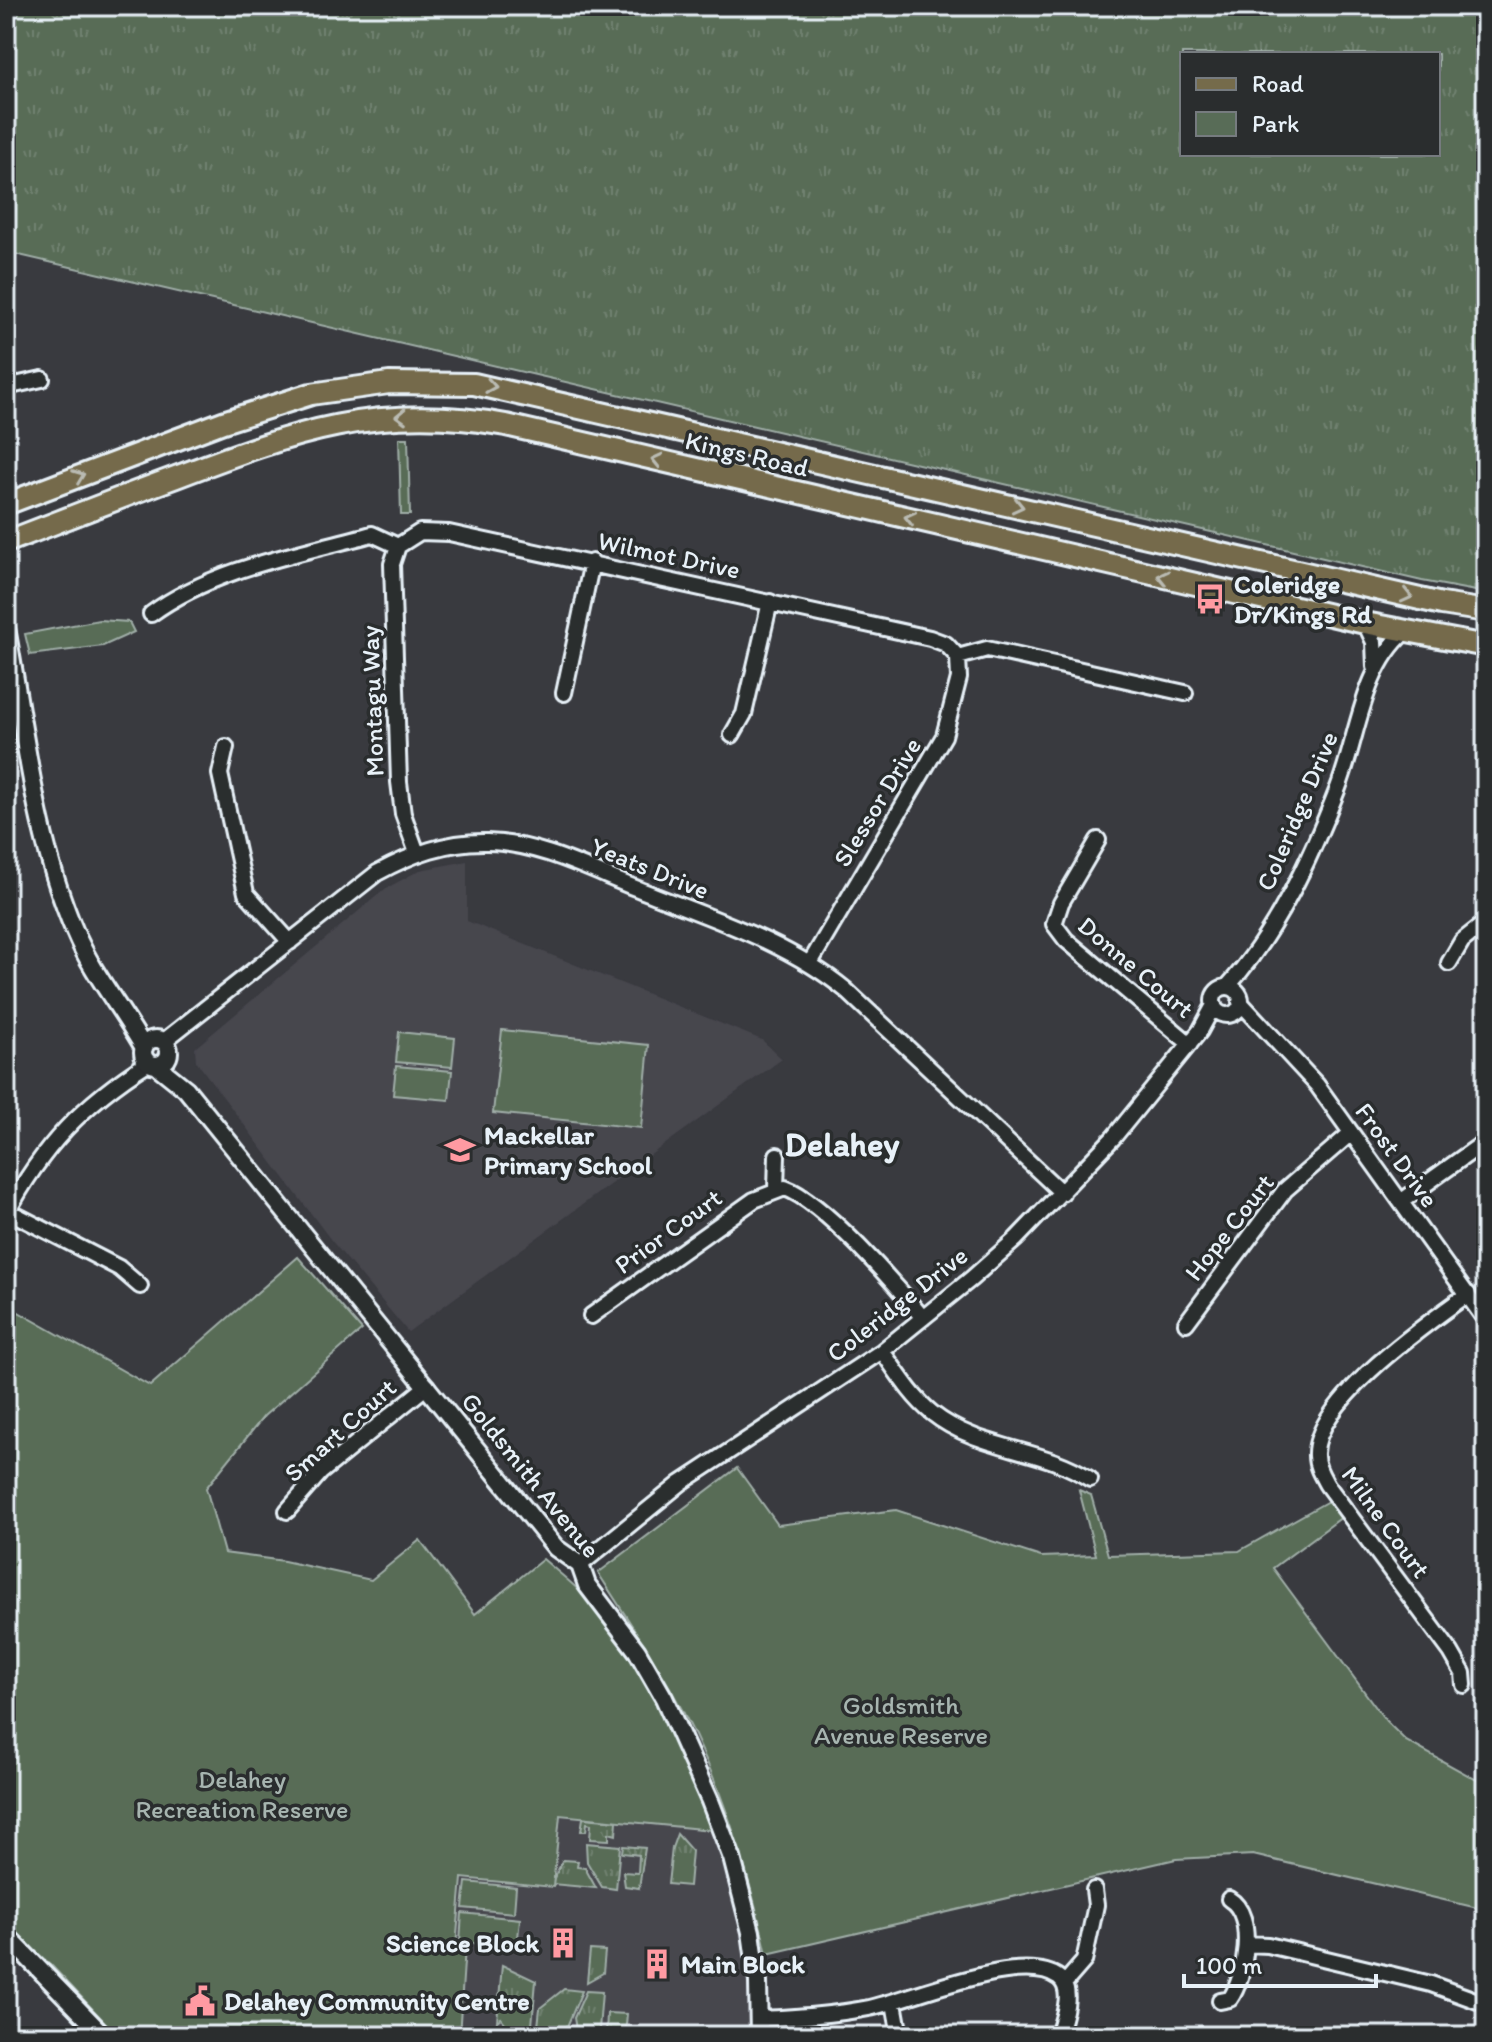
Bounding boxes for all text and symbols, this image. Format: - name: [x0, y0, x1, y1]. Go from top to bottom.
- legend: [1180, 52, 1440, 156]
- text: Road: [1252, 69, 1304, 98]
- text: Park: [1252, 109, 1299, 138]
- one-way arrow: [484, 377, 498, 394]
- one-way arrow: [394, 408, 407, 425]
- street label: Kings Road: [682, 424, 813, 484]
- one-way arrow: [650, 452, 664, 469]
- one-way arrow: [71, 469, 85, 486]
- one-way arrow: [1010, 497, 1024, 514]
- one-way arrow: [904, 510, 918, 527]
- street label: Wilmot Drive: [595, 524, 743, 586]
- place label: Coleridge Dr/Kings Rd: [1234, 568, 1372, 630]
- one-way arrow: [1157, 569, 1171, 586]
- bus stop icon: Coleridge Dr/Kings Rd: [1193, 582, 1227, 616]
- one-way arrow: [1400, 587, 1414, 604]
- street label: Montagu Way: [353, 625, 391, 777]
- street label: Coleridge Drive: [1249, 726, 1345, 896]
- street label: Slessor Drive: [826, 732, 928, 872]
- street label: Yeats Drive: [586, 830, 714, 906]
- street label: Donne Court: [1071, 909, 1201, 1025]
- street label: Frost Drive: [1348, 1096, 1446, 1214]
- place label: Mackellar Primary School: [484, 1119, 653, 1181]
- district label: Delahey: [785, 1124, 900, 1165]
- school or university icon: Mackellar Primary School: [443, 1133, 477, 1167]
- street label: Hope Court: [1177, 1167, 1281, 1287]
- street label: Prior Court: [608, 1181, 728, 1281]
- street label: Coleridge Drive: [820, 1239, 974, 1369]
- street label: Smart Court: [277, 1371, 403, 1489]
- street label: Goldsmith Avenue: [455, 1386, 607, 1564]
- street label: Milne Court: [1335, 1460, 1438, 1585]
- park label: Goldsmith Avenue Reserve: [814, 1689, 988, 1751]
- park label: Delahey Recreation Reserve: [136, 1763, 348, 1825]
- building icon: Science Block: [546, 1926, 580, 1960]
- place label: Science Block: [386, 1927, 540, 1959]
- scale bar: [1184, 1938, 1376, 1988]
- building icon: Main Block: [640, 1947, 674, 1981]
- place label: Main Block: [681, 1948, 805, 1980]
- text: 100 m: [1196, 1951, 1262, 1980]
- public building icon: Delahey Community Centre: [183, 1984, 217, 2018]
- place label: Delahey Community Centre: [224, 1985, 530, 2017]

